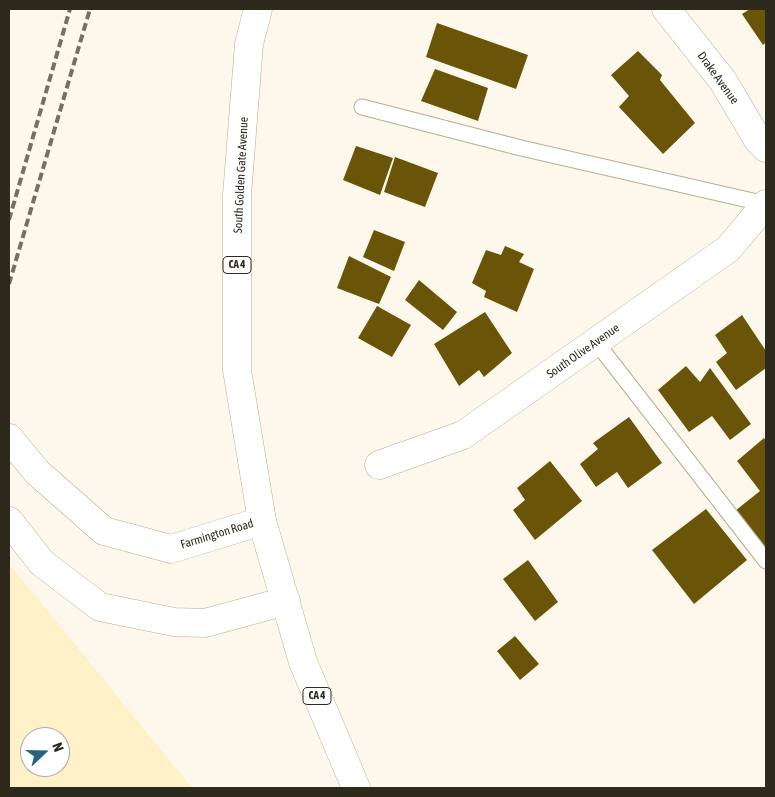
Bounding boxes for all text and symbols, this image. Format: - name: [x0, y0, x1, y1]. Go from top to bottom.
- street label: Drake Avenue: [694, 49, 742, 107]
- street label: South Golden Gate Avenue: [231, 116, 251, 234]
- road number: CA 4: [223, 256, 251, 274]
- street label: South Olive Avenue: [544, 321, 622, 381]
- street label: Farmington Road: [179, 516, 255, 552]
- road number: CA 4: [303, 688, 331, 704]
- north arrow: [20, 727, 70, 777]
- text: N: [49, 740, 67, 754]

